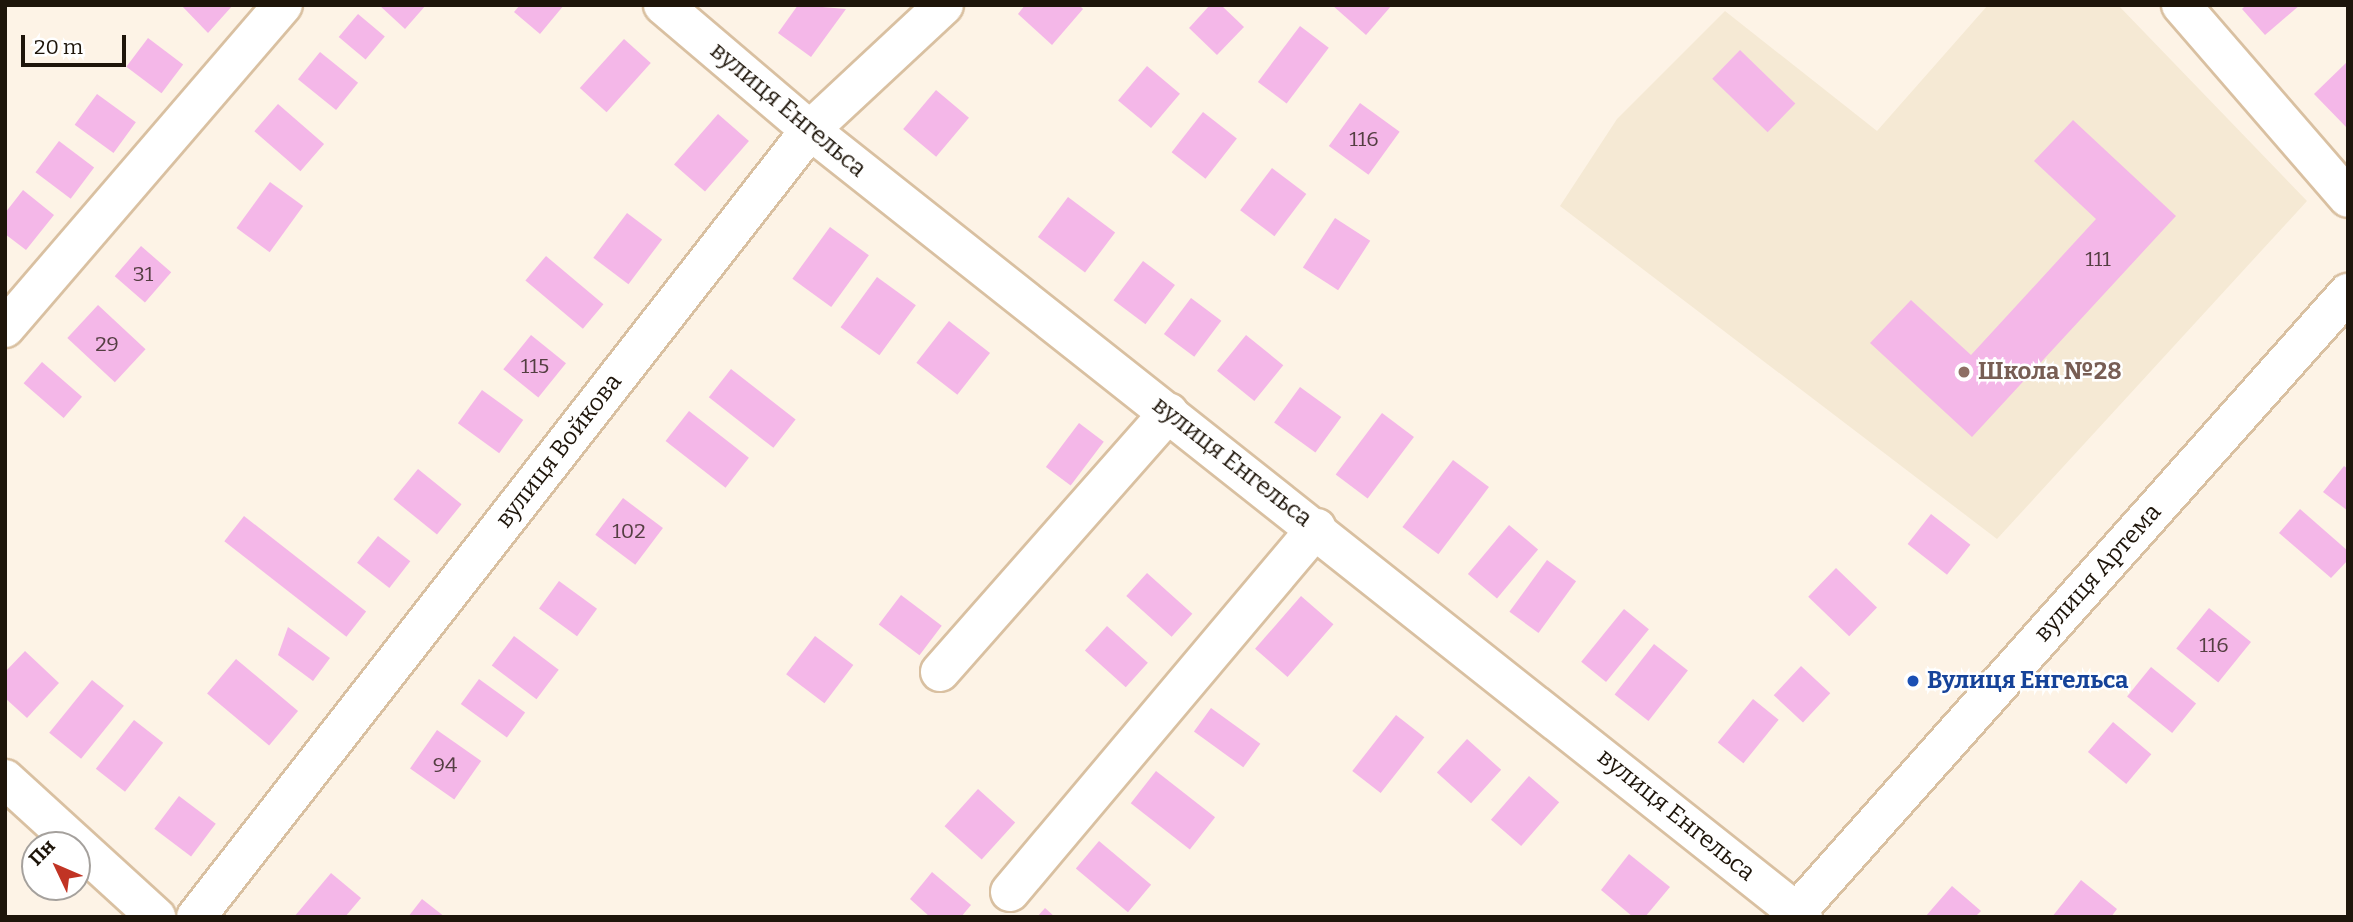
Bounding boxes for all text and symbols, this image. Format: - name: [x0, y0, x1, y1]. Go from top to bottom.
- scale bar: [24, 21, 130, 65]
- text: 20 m: [34, 34, 83, 60]
- street label: вулиця Енгельса: [704, 36, 872, 184]
- house number: 116: [1349, 126, 1379, 152]
- house number: 111: [2085, 246, 2111, 272]
- house number: 31: [133, 261, 153, 287]
- house number: 29: [95, 331, 119, 357]
- house number: 115: [521, 353, 549, 379]
- place label: Школа №28: [1978, 358, 2122, 386]
- marker: Школа №28: [1956, 364, 1972, 380]
- street label: вулиця Войкова: [490, 368, 628, 534]
- street label: вулиця Енгельса: [1147, 391, 1317, 533]
- street label: вулиця Артема: [2029, 498, 2167, 648]
- house number: 102: [612, 518, 646, 544]
- house number: 116: [2199, 632, 2229, 658]
- place label: Вулиця Енгельса: [1927, 667, 2128, 695]
- marker: Вулиця Енгельса: [1905, 673, 1921, 689]
- street label: вулиця Енгельса: [1591, 743, 1761, 887]
- house number: 94: [433, 752, 457, 778]
- north arrow: [21, 831, 91, 901]
- text: Пн: [24, 835, 60, 870]

